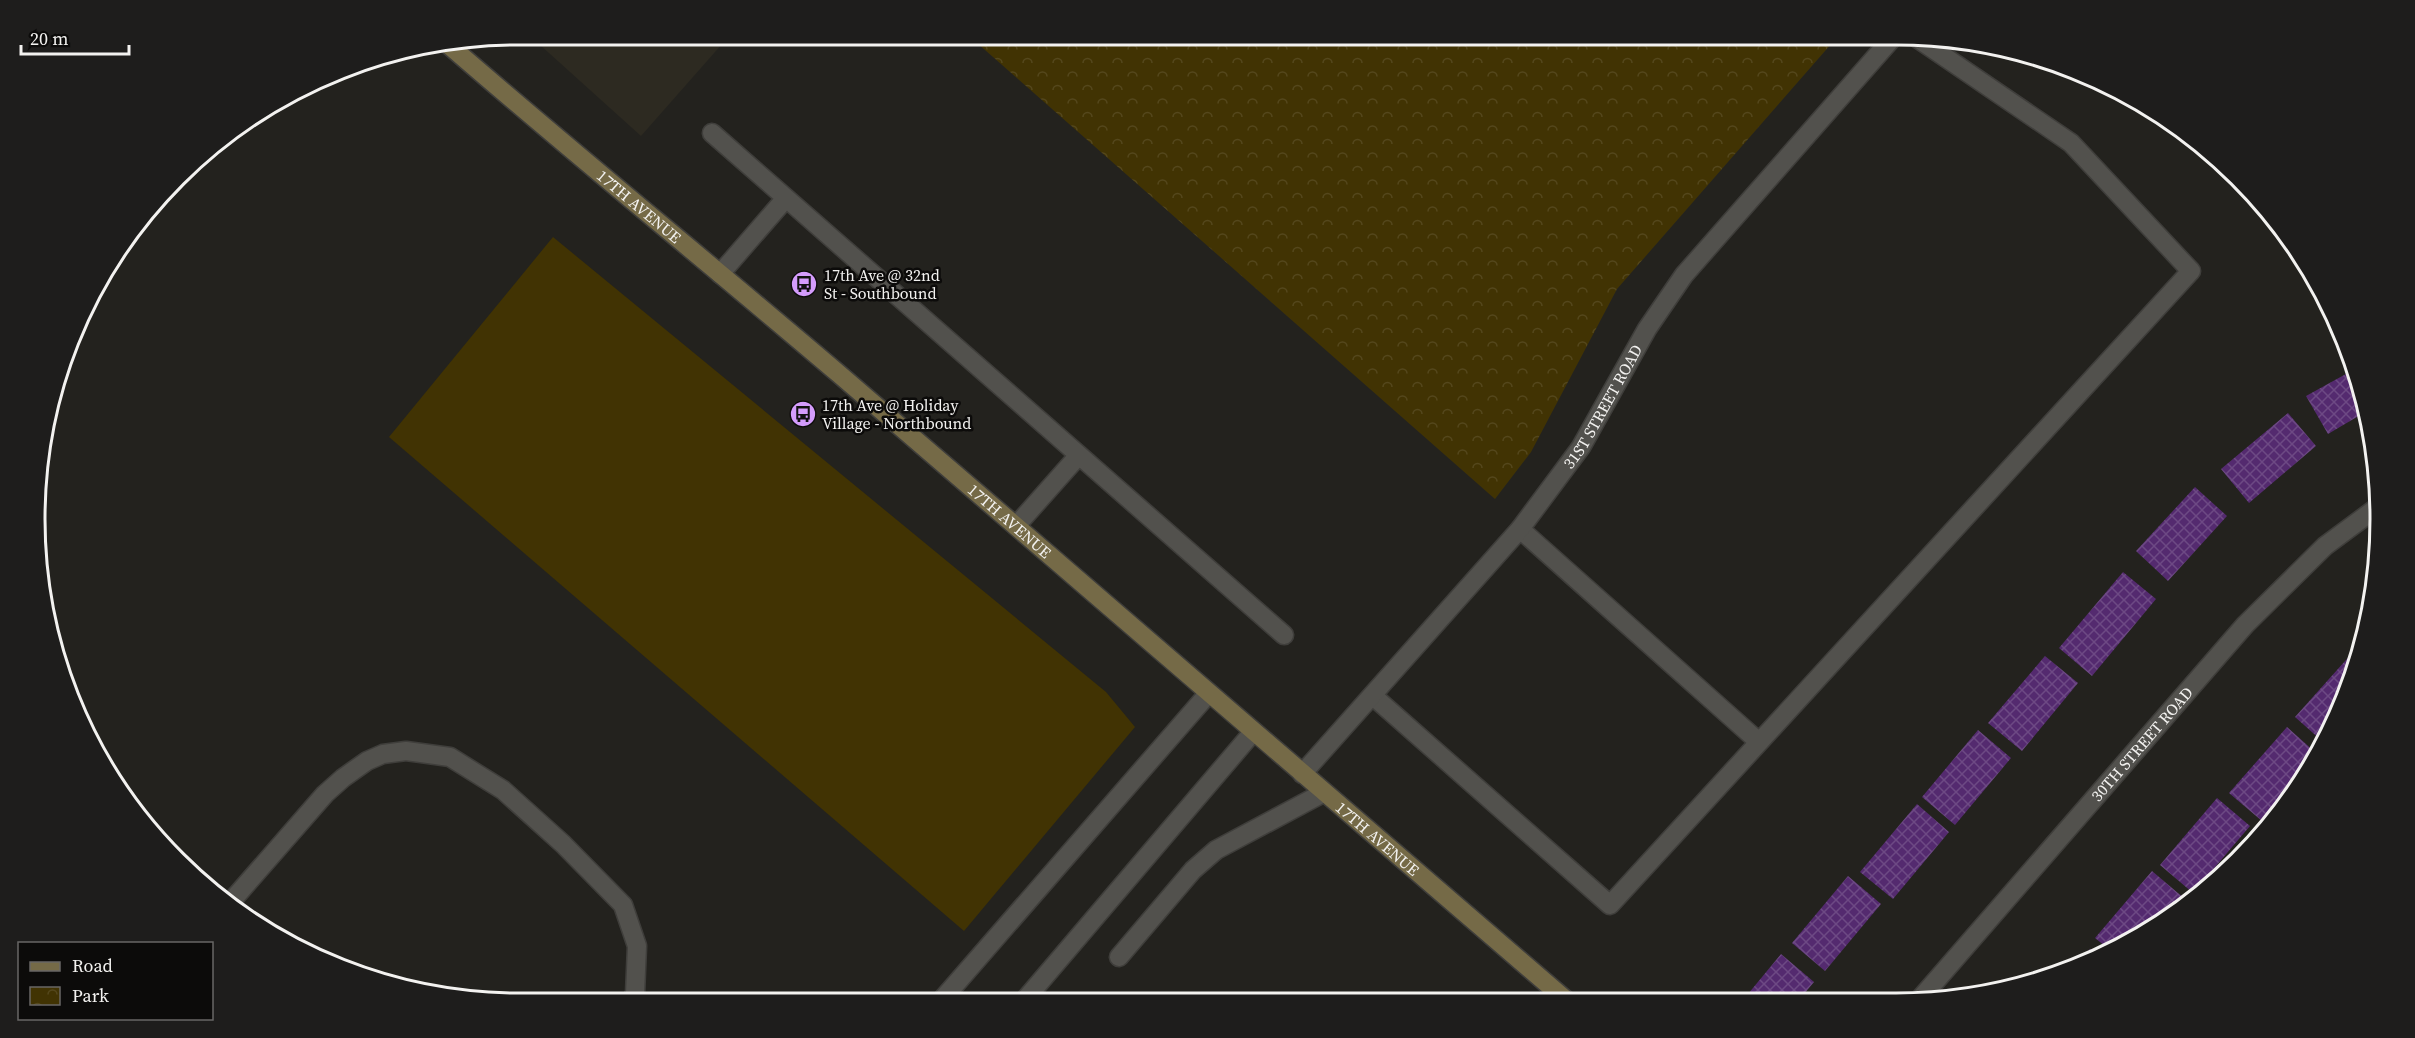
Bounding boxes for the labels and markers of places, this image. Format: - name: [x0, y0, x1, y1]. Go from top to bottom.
- place label: 17th Ave @ 32nd St - Southbound: [824, 264, 940, 304]
- bus stop icon: 17th Ave @ 32nd St - Southbound: [789, 269, 819, 299]
- place label: 17th Ave @ Holiday Village - Northbound: [822, 394, 971, 434]
- bus stop icon: 17th Ave @ Holiday Village - Northbound: [788, 399, 818, 429]

